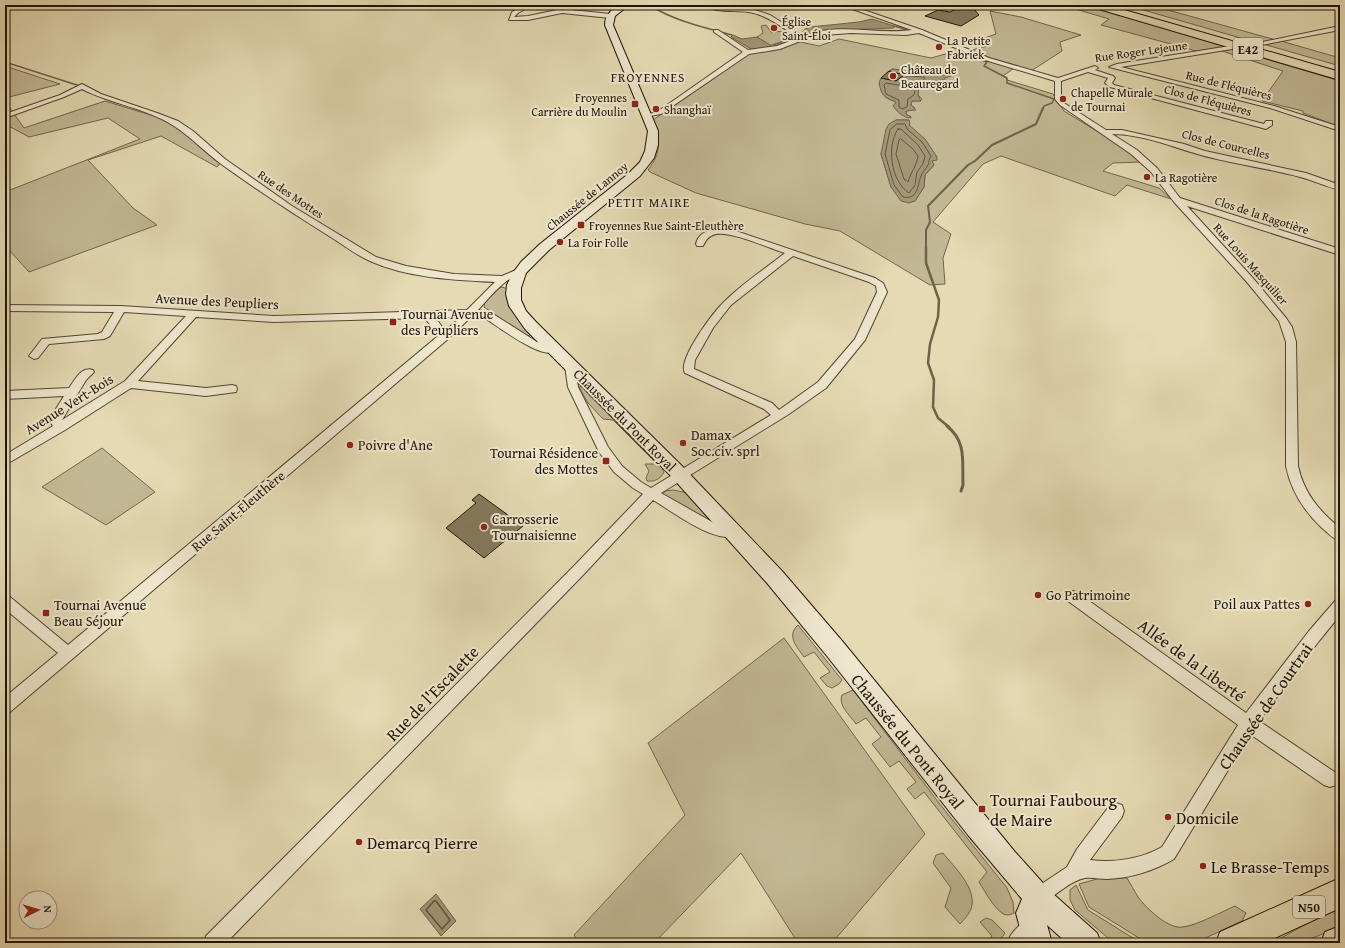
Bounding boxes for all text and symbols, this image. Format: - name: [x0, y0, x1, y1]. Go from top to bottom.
- place label: Église Saint-Éloi: [782, 13, 832, 44]
- marker: Église Saint-Éloi: [769, 23, 779, 33]
- place label: La Petite Fabriek: [947, 32, 991, 63]
- street label: Rue Roger Lejeune: [1094, 36, 1189, 66]
- road number: E42: [1233, 38, 1263, 60]
- marker: La Petite Fabriek: [934, 42, 944, 52]
- place label: Château de Beauregard: [901, 61, 959, 92]
- street label: Rue de Fléquières: [1184, 66, 1274, 104]
- district label: FROYENNES: [611, 68, 685, 87]
- marker: Château de Beauregard: [888, 71, 898, 81]
- street label: Clos de Fléquières: [1162, 80, 1254, 120]
- place label: Chapelle Murale de Tournai: [1071, 84, 1153, 115]
- place label: Froyennes Carrière du Moulin: [531, 89, 627, 120]
- marker: Chapelle Murale de Tournai: [1058, 94, 1068, 104]
- marker: Froyennes Carrière du Moulin: [630, 99, 640, 109]
- place label: Shanghaï: [664, 101, 711, 118]
- marker: Shanghaï: [651, 104, 661, 114]
- street label: Clos de Courcelles: [1180, 125, 1272, 163]
- street label: Chaussée de Lannoy: [543, 158, 631, 234]
- street label: Rue des Mottes: [255, 166, 327, 222]
- place label: La Ragotière: [1155, 169, 1218, 186]
- marker: La Ragotière: [1142, 172, 1152, 182]
- street label: Clos de la Ragotière: [1213, 192, 1312, 238]
- district label: PETIT MAIRE: [608, 193, 690, 212]
- place label: Froyennes Rue Saint-Eleuthère: [589, 217, 744, 234]
- street label: Rue Louis Masquilier: [1210, 219, 1292, 309]
- marker: Froyennes Rue Saint-Eleuthère: [576, 220, 586, 230]
- place label: La Foir Folle: [568, 234, 629, 251]
- marker: La Foir Folle: [555, 237, 565, 247]
- street label: Avenue des Peupliers: [155, 288, 279, 314]
- place label: Tournai Avenue des Peupliers: [401, 304, 494, 340]
- marker: Tournai Avenue des Peupliers: [388, 317, 398, 327]
- street label: Chaussée du Pont Royal: [569, 364, 681, 476]
- street label: Avenue Vert-Bois: [21, 369, 117, 439]
- place label: Damax Soc.civ. sprl: [691, 425, 760, 461]
- place label: Poivre d'Ane: [358, 435, 433, 455]
- marker: Damax Soc.civ. sprl: [678, 438, 688, 448]
- marker: Poivre d'Ane: [345, 440, 355, 450]
- place label: Tournai Résidence des Mottes: [490, 443, 598, 479]
- marker: Tournai Résidence des Mottes: [601, 456, 611, 466]
- street label: Rue Saint-Eleuthère: [187, 465, 290, 556]
- place label: Carrosserie Tournaisienne: [492, 509, 577, 545]
- marker: Carrosserie Tournaisienne: [479, 522, 489, 532]
- place label: Go Patrimoine: [1046, 585, 1131, 605]
- marker: Go Patrimoine: [1033, 590, 1043, 600]
- place label: Poil aux Pattes: [1214, 594, 1300, 614]
- place label: Tournai Avenue Beau Séjour: [54, 595, 147, 631]
- marker: Poil aux Pattes: [1303, 599, 1313, 609]
- marker: Tournai Avenue Beau Séjour: [41, 608, 51, 618]
- street label: Allée de la Liberté: [1133, 612, 1251, 708]
- street label: Chaussée de Courtrai: [1212, 637, 1318, 775]
- street label: Rue de l'Escalette: [380, 640, 484, 746]
- street label: Chaussée du Pont Royal: [845, 668, 971, 814]
- place label: Tournai Faubourg de Maire: [990, 787, 1117, 832]
- marker: Tournai Faubourg de Maire: [977, 804, 987, 814]
- place label: Domicile: [1176, 805, 1239, 830]
- marker: Domicile: [1163, 812, 1173, 822]
- place label: Demarcq Pierre: [367, 830, 478, 855]
- marker: Demarcq Pierre: [354, 837, 364, 847]
- place label: Le Brasse-Temps: [1211, 854, 1330, 879]
- marker: Le Brasse-Temps: [1198, 861, 1208, 871]
- north arrow: [18, 890, 58, 930]
- road number: N50: [1293, 896, 1325, 918]
- text: N: [40, 905, 56, 914]

